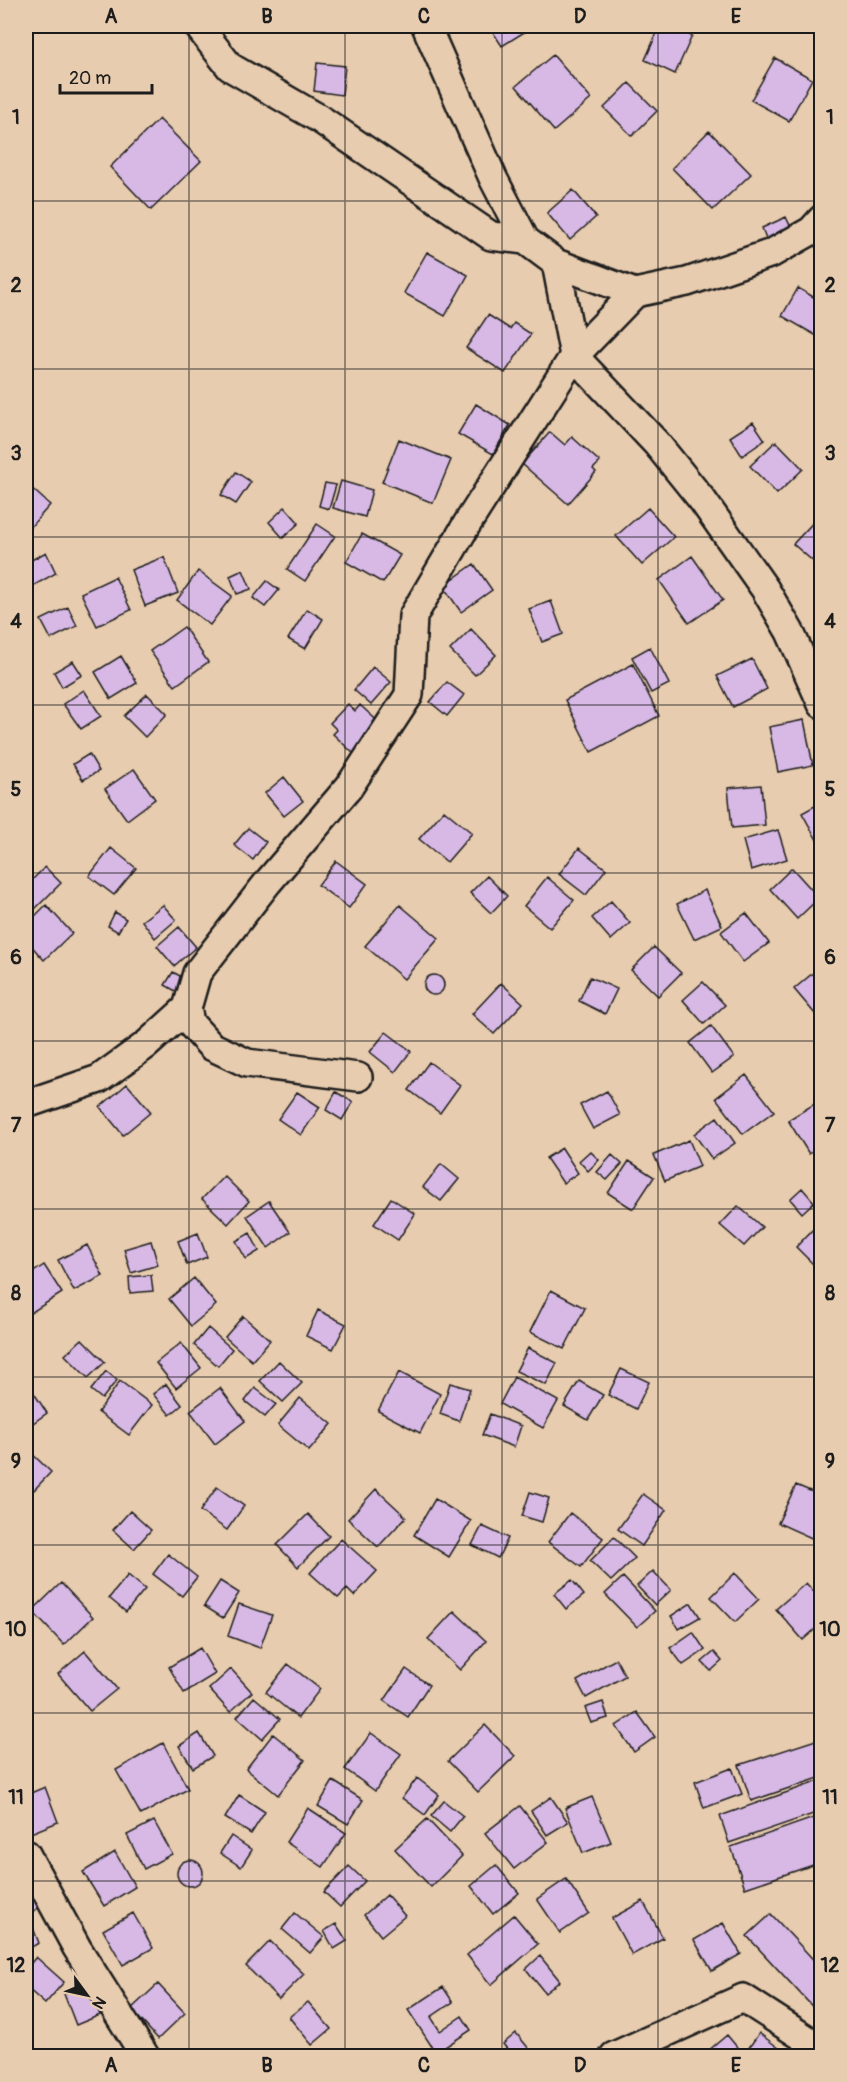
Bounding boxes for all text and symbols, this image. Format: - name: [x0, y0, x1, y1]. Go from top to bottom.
- text: A: [105, 4, 118, 29]
- text: B: [261, 4, 273, 29]
- text: C: [418, 4, 430, 29]
- text: D: [574, 4, 587, 29]
- text: E: [731, 4, 742, 29]
- scale bar: [60, 57, 152, 95]
- text: 20 m: [69, 67, 111, 90]
- text: 1: [12, 105, 20, 130]
- text: 1: [826, 105, 834, 130]
- text: 2: [10, 273, 22, 298]
- text: 2: [824, 273, 836, 298]
- text: 3: [10, 441, 22, 466]
- text: 3: [824, 441, 836, 466]
- text: 4: [10, 609, 22, 634]
- text: 4: [824, 609, 836, 634]
- text: 5: [11, 777, 22, 802]
- text: 5: [825, 777, 836, 802]
- text: 6: [10, 945, 22, 970]
- text: 6: [824, 945, 836, 970]
- text: 7: [11, 1113, 22, 1138]
- text: 7: [825, 1113, 836, 1138]
- text: 8: [11, 1281, 21, 1306]
- text: 8: [825, 1281, 835, 1306]
- text: 9: [11, 1449, 21, 1474]
- text: 9: [825, 1449, 835, 1474]
- text: 10: [5, 1617, 27, 1642]
- text: 10: [819, 1617, 841, 1642]
- text: 11: [8, 1785, 24, 1810]
- text: 11: [822, 1785, 838, 1810]
- text: 12: [7, 1953, 26, 1978]
- text: 12: [821, 1953, 840, 1978]
- north arrow: [57, 1965, 117, 2025]
- text: N: [87, 1993, 110, 2013]
- text: A: [105, 2053, 118, 2078]
- text: B: [261, 2053, 273, 2078]
- text: C: [418, 2053, 430, 2078]
- text: D: [574, 2053, 587, 2078]
- text: E: [731, 2053, 742, 2078]

